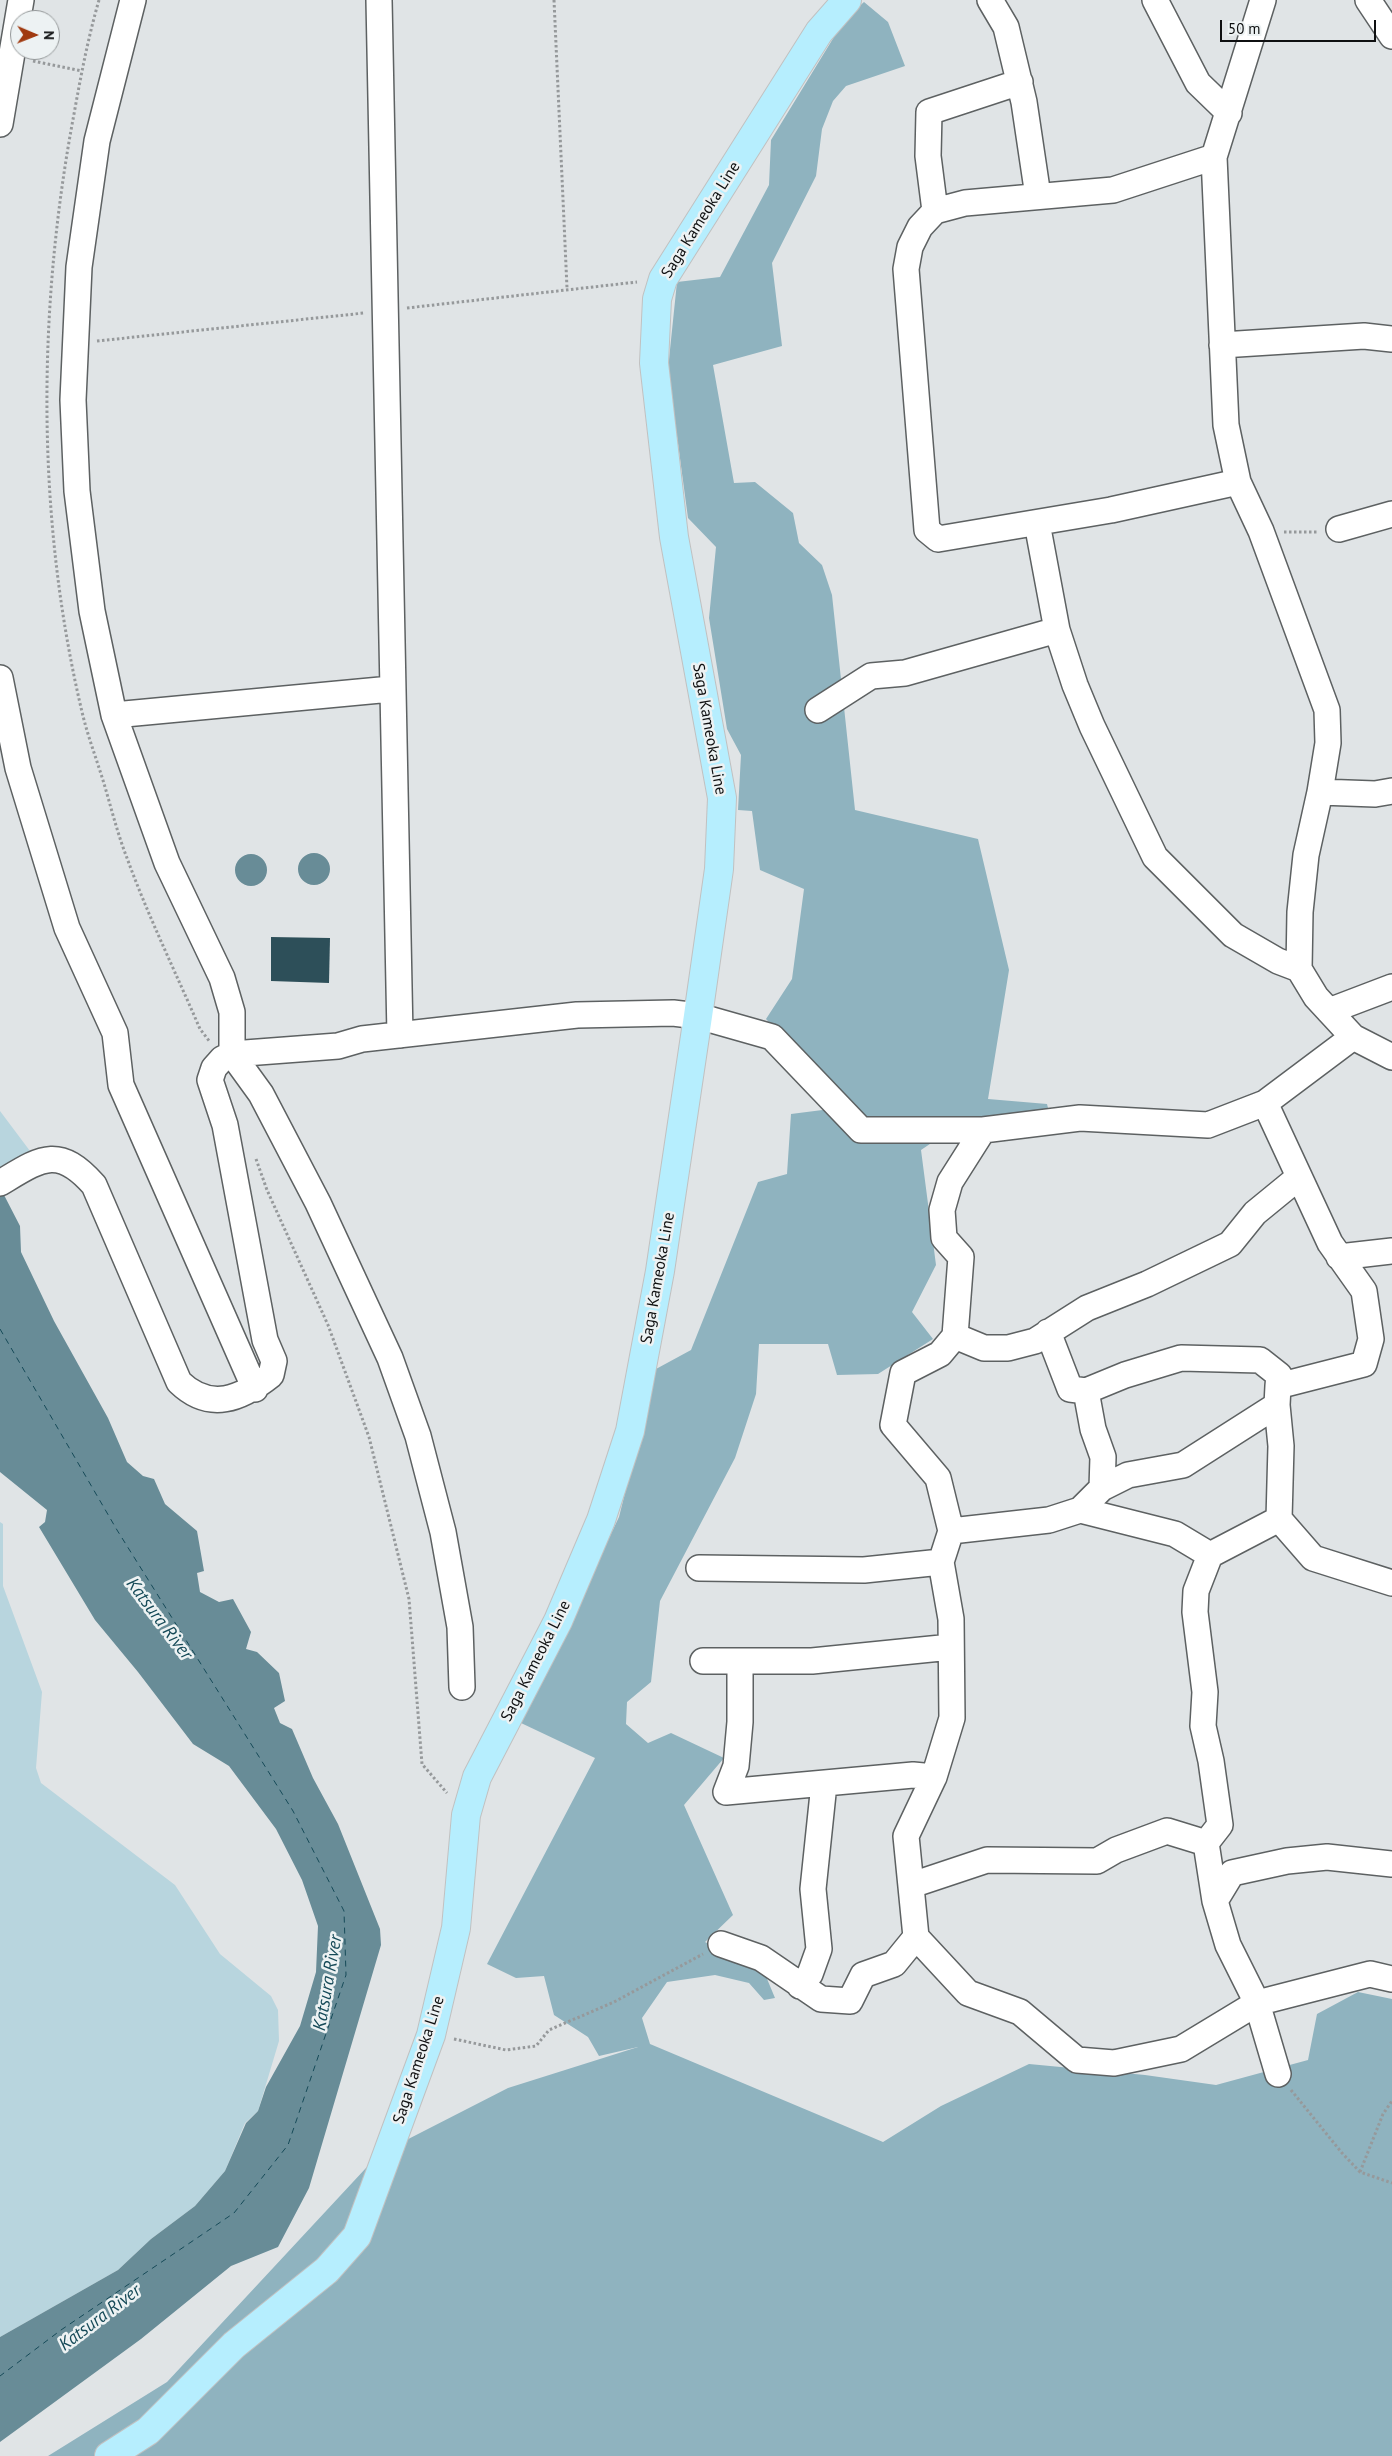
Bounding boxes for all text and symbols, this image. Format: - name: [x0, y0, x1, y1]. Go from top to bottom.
- north arrow: [10, 10, 60, 60]
- scale bar: [1222, 10, 1378, 42]
- text: 50 m: [1228, 19, 1261, 38]
- text: N: [40, 30, 58, 40]
- street label: Saga Kameoka Line: [658, 158, 744, 282]
- street label: Saga Kameoka Line: [688, 662, 730, 796]
- street label: Saga Kameoka Line: [637, 1211, 679, 1345]
- water label: Katsura River: [121, 1574, 197, 1664]
- street label: Saga Kameoka Line: [497, 1597, 575, 1725]
- water label: Katsura River: [309, 1934, 347, 2032]
- street label: Saga Kameoka Line: [389, 1994, 449, 2126]
- water label: Katsura River: [55, 2280, 145, 2356]

